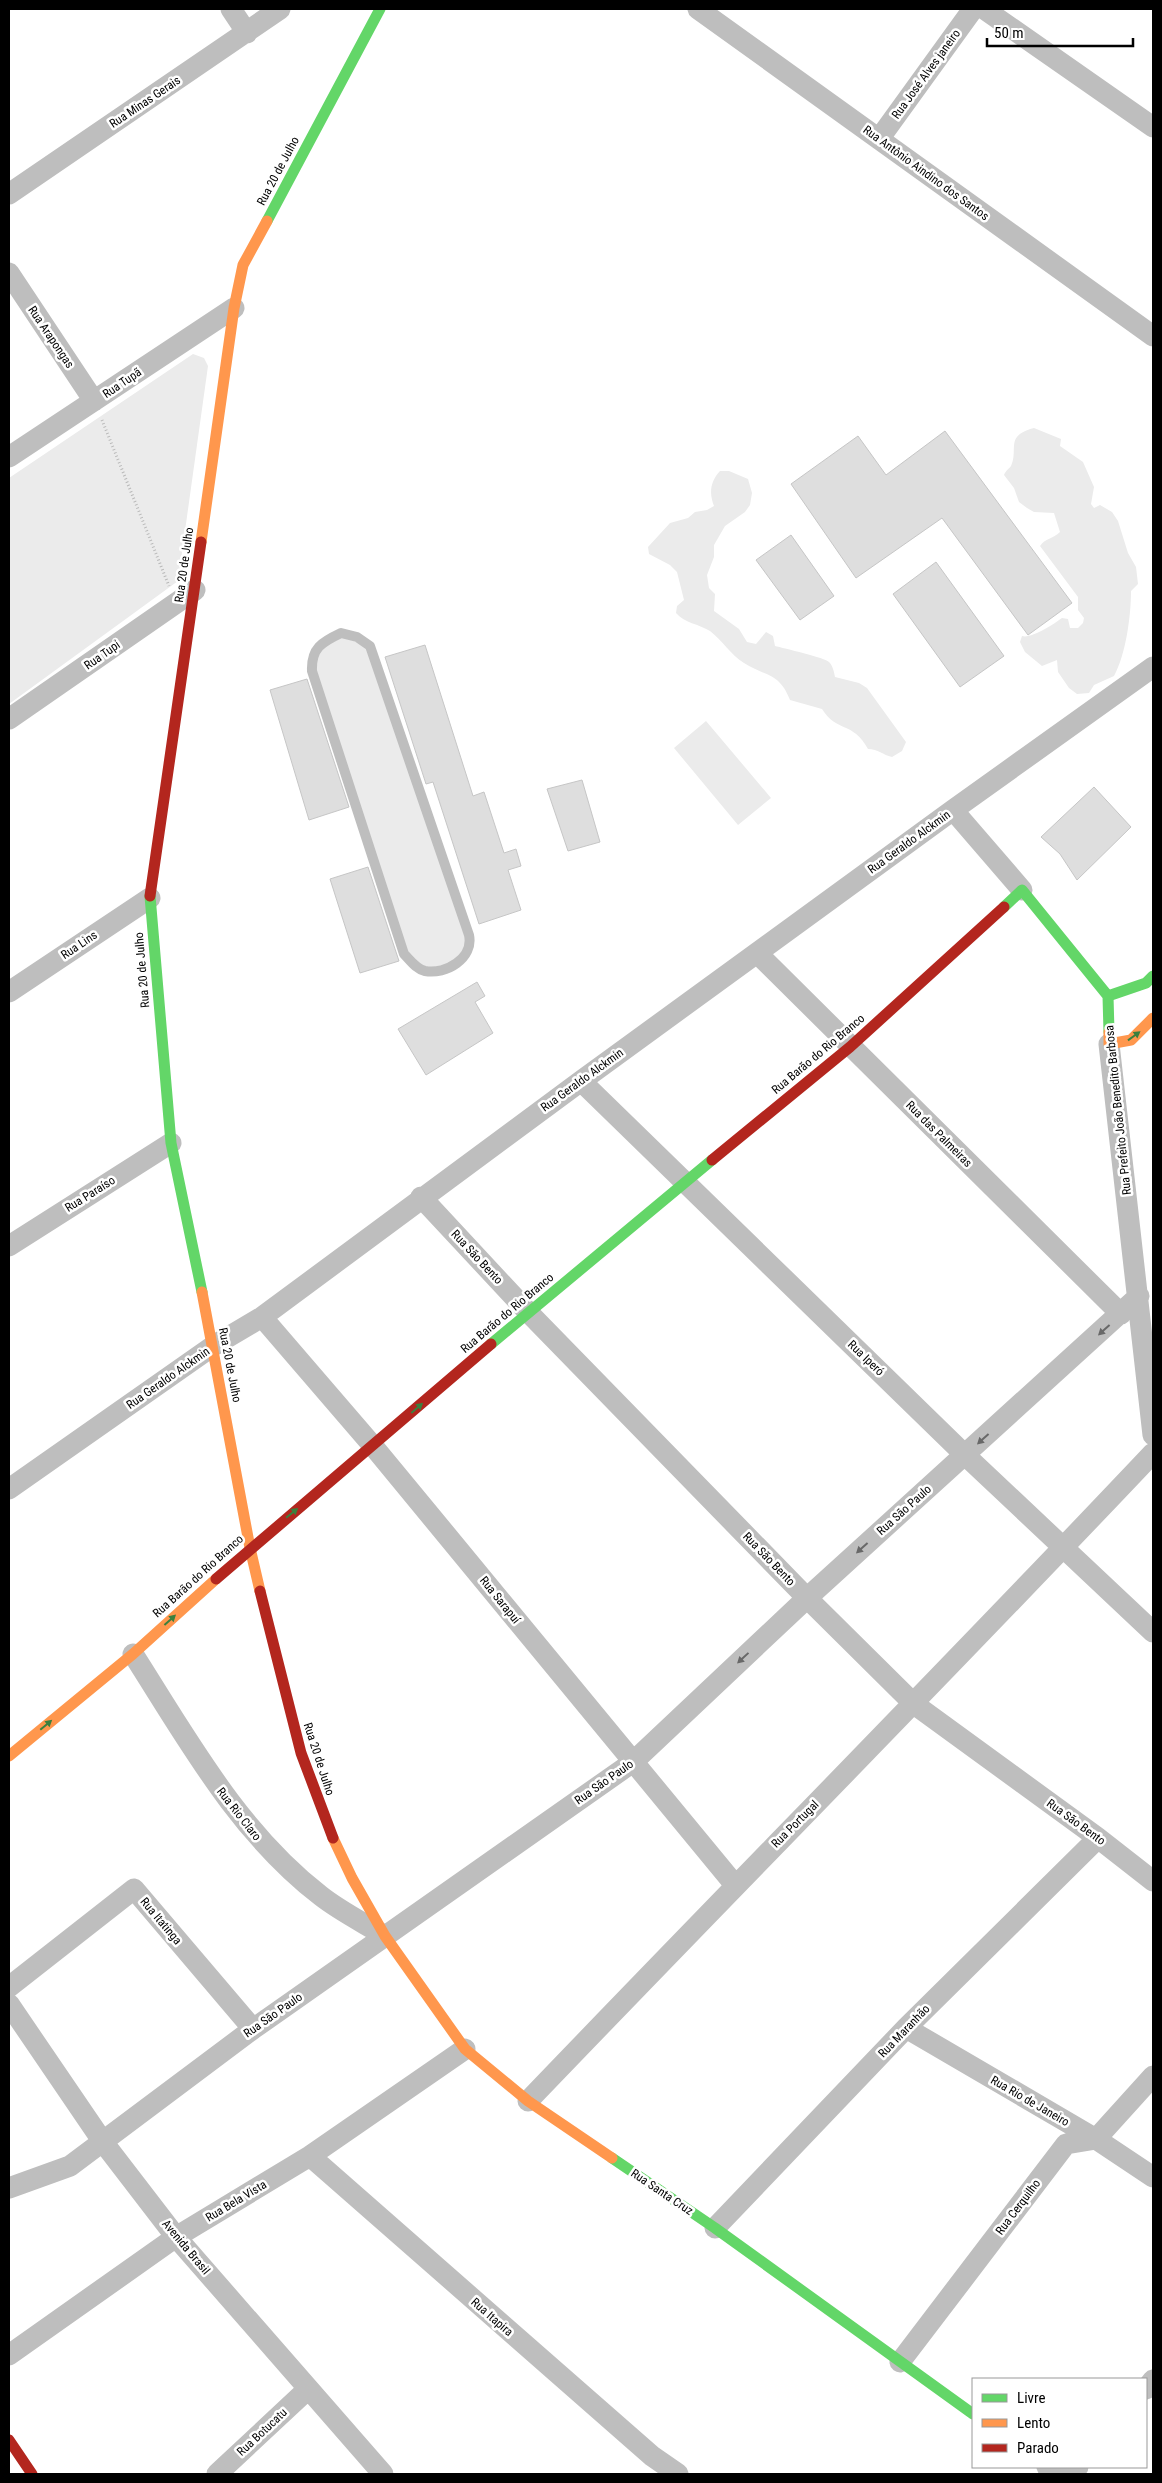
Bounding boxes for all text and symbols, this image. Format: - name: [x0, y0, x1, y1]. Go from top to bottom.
- scale bar: [987, 15, 1133, 47]
- text: 50 m: [994, 24, 1024, 42]
- street label: Rua José Alves janeiro: [889, 27, 963, 121]
- street label: Rua Minas Gerais: [107, 73, 183, 131]
- street label: Rua Antônio Aindino dos Santos: [860, 123, 992, 223]
- street label: Rua 20 de Julho: [254, 134, 302, 208]
- street label: Rua Arapongas: [25, 303, 77, 371]
- street label: Rua Tupã: [100, 365, 144, 401]
- street label: Rua 20 de Julho: [172, 527, 196, 603]
- street label: Rua Tupi: [81, 638, 123, 672]
- street label: Rua Geraldo Alckmin: [865, 807, 953, 877]
- street label: Rua Lins: [58, 928, 100, 962]
- street label: Rua 20 de Julho: [132, 932, 152, 1008]
- street label: Rua Barão do Rio Branco: [769, 1011, 867, 1097]
- street label: Rua Prefeito João Benedito Barbosa: [1102, 1024, 1134, 1196]
- one-way arrow: [1127, 1031, 1140, 1041]
- street label: Rua Geraldo Alckmin: [538, 1045, 626, 1115]
- street label: Rua das Palmeiras: [903, 1098, 975, 1170]
- street label: Rua Paraíso: [62, 1173, 118, 1215]
- street label: Rua São Bento: [448, 1227, 506, 1287]
- street label: Rua Barão do Rio Branco: [458, 1270, 556, 1356]
- one-way arrow: [1098, 1324, 1110, 1336]
- street label: Rua 20 de Julho: [216, 1326, 244, 1404]
- street label: Rua Iperó: [845, 1337, 887, 1379]
- street label: Rua Geraldo Alckmin: [124, 1344, 212, 1412]
- one-way arrow: [410, 1403, 423, 1414]
- one-way arrow: [977, 1433, 989, 1445]
- street label: Rua São Paulo: [874, 1482, 934, 1538]
- one-way arrow: [285, 1507, 298, 1518]
- street label: Rua São Bento: [740, 1529, 798, 1589]
- street label: Rua Barão do Rio Branco: [150, 1532, 246, 1620]
- one-way arrow: [857, 1542, 869, 1554]
- street label: Rua Sarapuí: [477, 1574, 524, 1627]
- one-way arrow: [164, 1614, 176, 1626]
- one-way arrow: [738, 1652, 750, 1664]
- one-way arrow: [40, 1720, 53, 1731]
- street label: Rua 20 de Julho: [301, 1721, 337, 1797]
- street label: Rua São Paulo: [572, 1757, 636, 1807]
- street label: Rua Rio Claro: [214, 1785, 264, 1843]
- street label: Rua São Bento: [1044, 1796, 1108, 1848]
- street label: Rua Portugal: [768, 1797, 822, 1851]
- street label: Rua Itatinga: [137, 1895, 185, 1947]
- street label: Rua São Paulo: [241, 1990, 305, 2040]
- street label: Rua Maranhão: [875, 2002, 933, 2060]
- street label: Rua Rio de Janeiro: [988, 2073, 1072, 2129]
- street label: Rua Santa Cruz: [628, 2166, 696, 2218]
- street label: Rua Bela Vista: [203, 2177, 269, 2225]
- street label: Rua Cerquilho: [993, 2177, 1043, 2237]
- street label: Avenida Brasil: [159, 2217, 213, 2277]
- street label: Rua Itapira: [468, 2295, 516, 2339]
- legend: [972, 2378, 1147, 2468]
- text: Livre: [1017, 2389, 1045, 2407]
- street label: Rua Botucatu: [234, 2405, 290, 2459]
- text: Lento: [1017, 2414, 1050, 2432]
- text: Parado: [1017, 2439, 1059, 2457]

